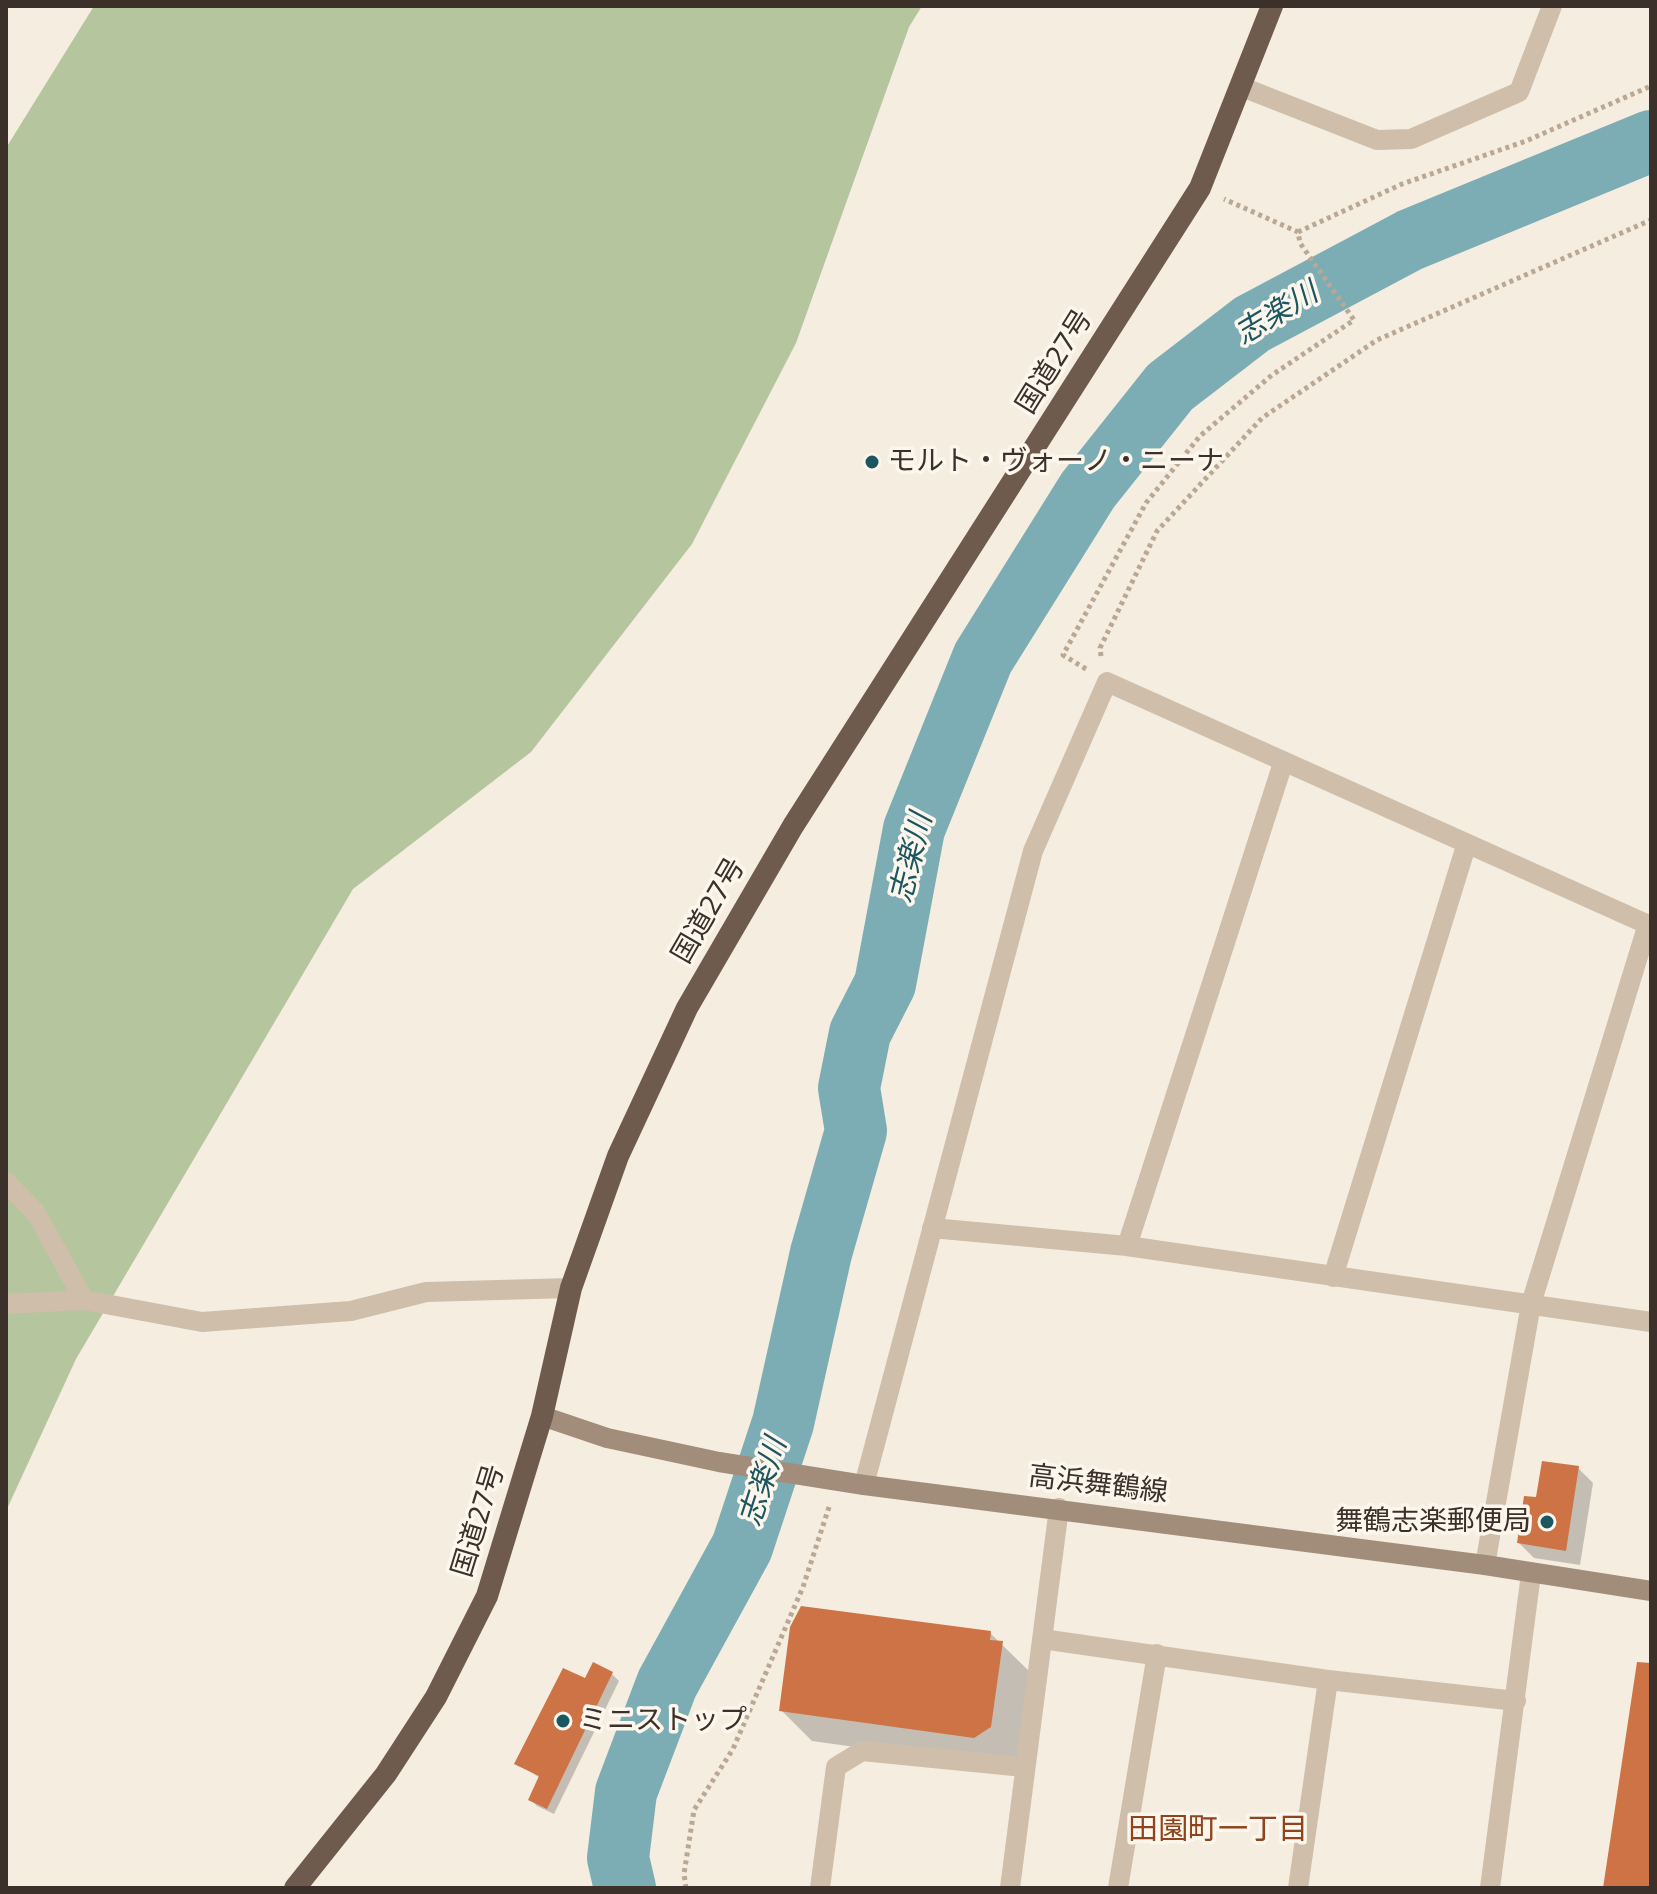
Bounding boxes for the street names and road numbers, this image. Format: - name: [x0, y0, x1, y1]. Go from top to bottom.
- street label: 国道27号: [1010, 304, 1100, 420]
- street label: 国道27号: [665, 852, 753, 970]
- street label: 高浜舞鶴線: [1026, 1460, 1170, 1510]
- street label: 国道27号: [446, 1461, 512, 1581]

